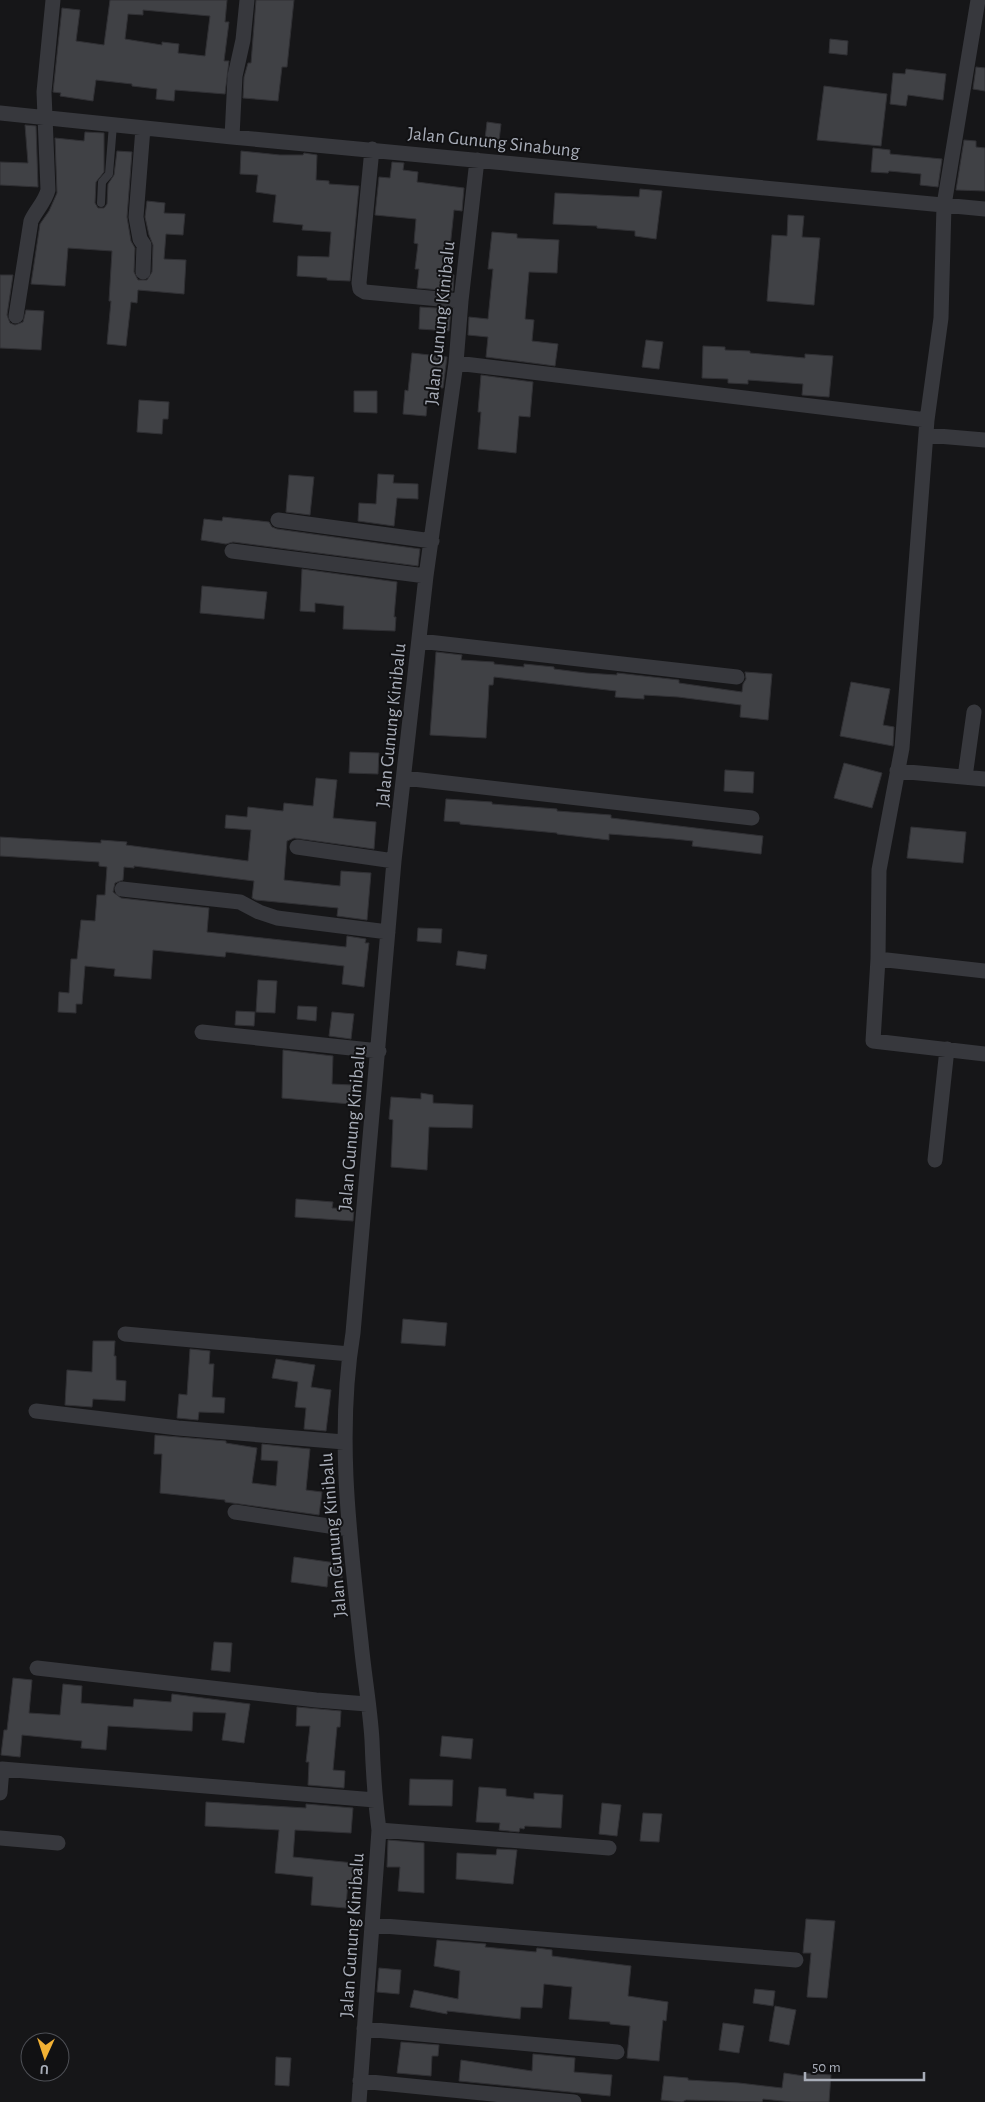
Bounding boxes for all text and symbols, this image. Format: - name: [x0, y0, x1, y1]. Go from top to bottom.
- street label: Jalan Gunung Sinabung: [407, 124, 582, 161]
- street label: Jalan Gunung Kinibalu: [422, 240, 459, 406]
- street label: Jalan Gunung Kinibalu: [373, 642, 410, 808]
- street label: Jalan Gunung Kinibalu: [336, 1045, 369, 1211]
- street label: Jalan Gunung Kinibalu: [317, 1452, 350, 1618]
- street label: Jalan Gunung Kinibalu: [337, 1852, 368, 2018]
- north arrow: [20, 2032, 70, 2082]
- scale bar: [805, 2050, 924, 2082]
- text: 50 m: [812, 2060, 841, 2075]
- text: U: [39, 2062, 49, 2076]

